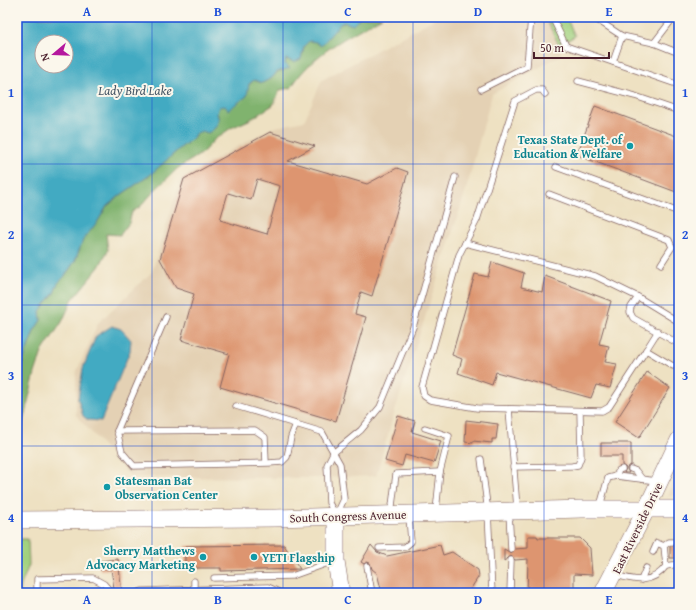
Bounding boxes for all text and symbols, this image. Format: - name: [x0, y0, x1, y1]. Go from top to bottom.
- text: A: [83, 2, 92, 21]
- text: B: [214, 2, 222, 21]
- text: C: [344, 2, 352, 21]
- text: D: [474, 2, 482, 21]
- text: E: [606, 2, 613, 21]
- north arrow: [34, 34, 74, 74]
- scale bar: [534, 34, 609, 60]
- text: 50 m: [540, 39, 564, 56]
- text: N: [36, 51, 53, 63]
- water label: Lady Bird Lake: [97, 81, 172, 100]
- text: 1: [8, 83, 14, 102]
- text: 1: [682, 83, 688, 102]
- place label: Texas State Dept. of Education & Welfare: [514, 131, 624, 162]
- marker: Texas State Dept. of Education & Welfare: [625, 141, 635, 151]
- text: 2: [8, 225, 15, 244]
- text: 2: [682, 225, 689, 244]
- text: 3: [8, 366, 14, 385]
- text: 3: [682, 366, 688, 385]
- place label: Statesman Bat Observation Center: [115, 472, 218, 503]
- street label: East Riverside Drive: [608, 479, 667, 577]
- marker: Statesman Bat Observation Center: [102, 482, 112, 492]
- street label: South Congress Avenue: [289, 505, 407, 527]
- text: 4: [8, 508, 15, 527]
- text: 4: [682, 508, 689, 527]
- place label: Sherry Matthews Advocacy Marketing: [86, 542, 196, 573]
- place label: YETI Flagship: [262, 549, 335, 566]
- marker: Sherry Matthews Advocacy Marketing: [198, 552, 208, 562]
- marker: YETI Flagship: [249, 552, 259, 562]
- text: A: [83, 590, 92, 609]
- text: B: [214, 590, 222, 609]
- text: C: [344, 590, 352, 609]
- text: D: [474, 590, 482, 609]
- text: E: [606, 590, 613, 609]

